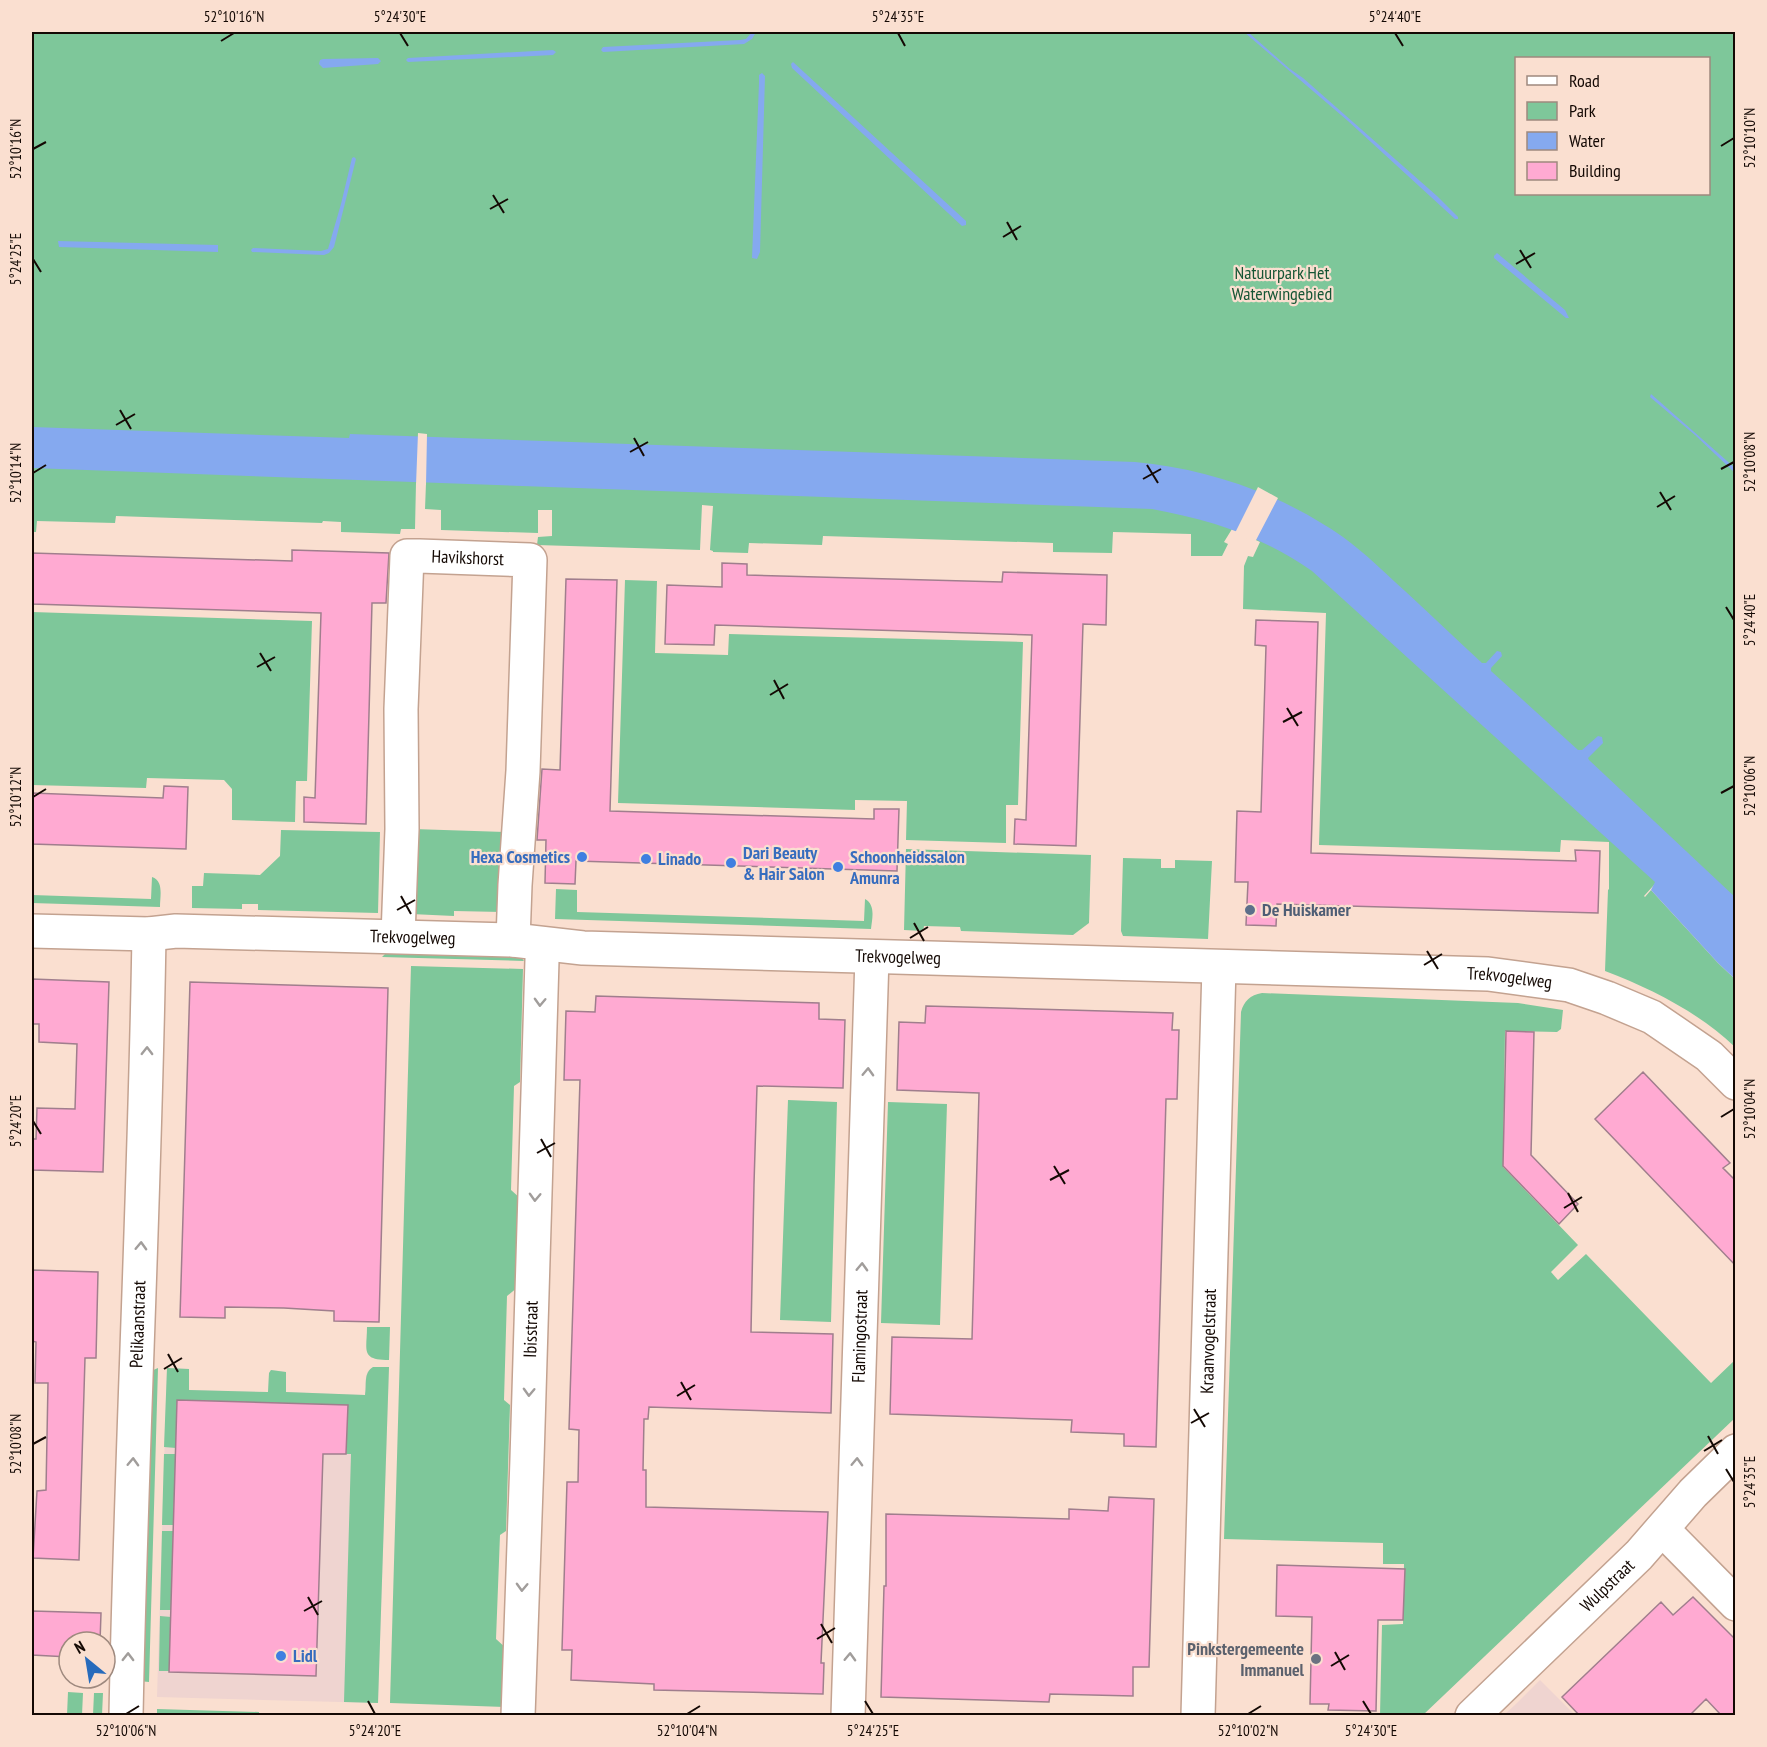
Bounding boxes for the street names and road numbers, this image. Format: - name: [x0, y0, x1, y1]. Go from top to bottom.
- street label: Havikshorst: [431, 544, 504, 570]
- street label: Trekvogelweg: [370, 924, 456, 949]
- street label: Trekvogelweg: [855, 944, 941, 969]
- street label: Trekvogelweg: [1467, 961, 1554, 994]
- street label: Pelikaanstraat: [124, 1280, 150, 1368]
- street label: Kraanvogelstraat: [1195, 1288, 1221, 1394]
- street label: Flamingostraat: [847, 1289, 872, 1383]
- street label: Ibisstraat: [518, 1300, 543, 1358]
- street label: Wulpstraat: [1575, 1554, 1639, 1617]

